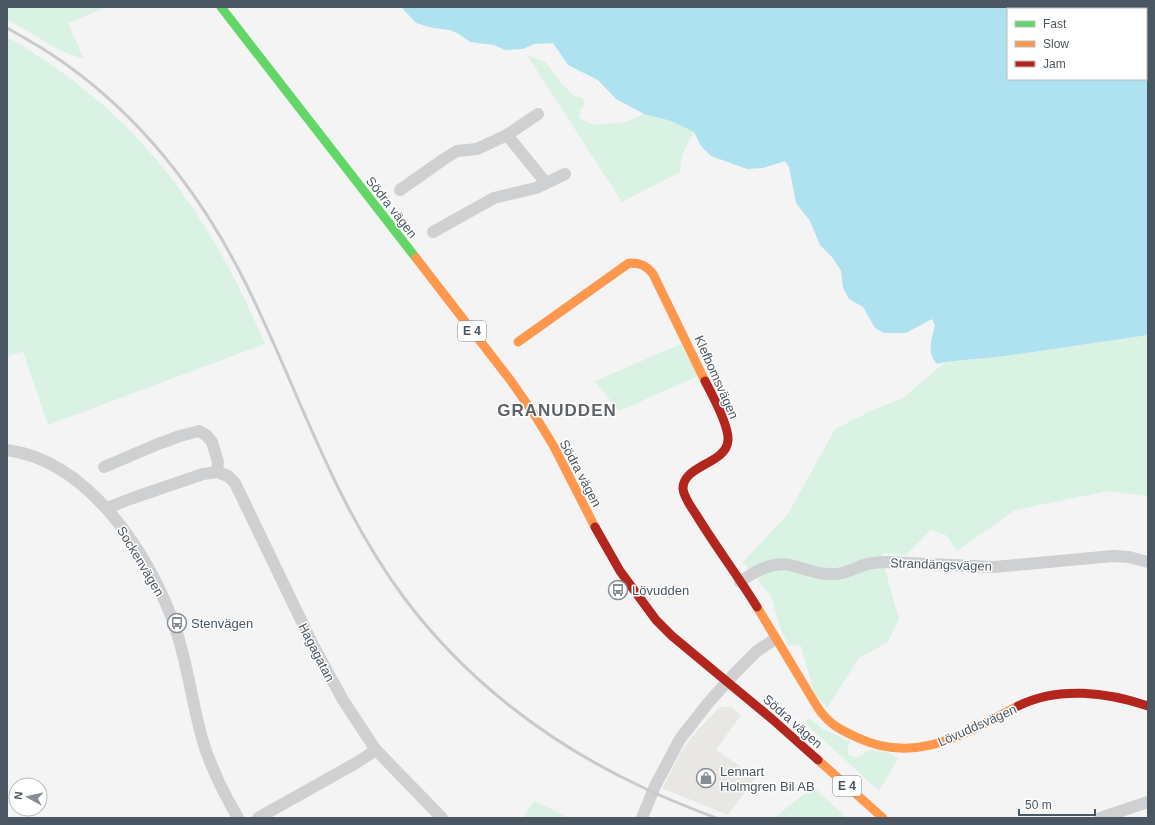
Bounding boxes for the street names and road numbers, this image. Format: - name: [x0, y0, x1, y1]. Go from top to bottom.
- street label: Södra vägen: [363, 174, 420, 241]
- road number: E 4: [458, 321, 486, 341]
- street label: Klefbomsvägen: [691, 333, 742, 421]
- street label: Södra vägen: [557, 437, 604, 509]
- street label: Sockenvägen: [114, 524, 167, 599]
- street label: Strandängsvägen: [890, 555, 992, 574]
- street label: Hagagatan: [295, 620, 338, 684]
- street label: Södra vägen: [760, 692, 825, 751]
- street label: Lövuddsvägen: [936, 701, 1019, 750]
- road number: E 4: [833, 776, 861, 796]

